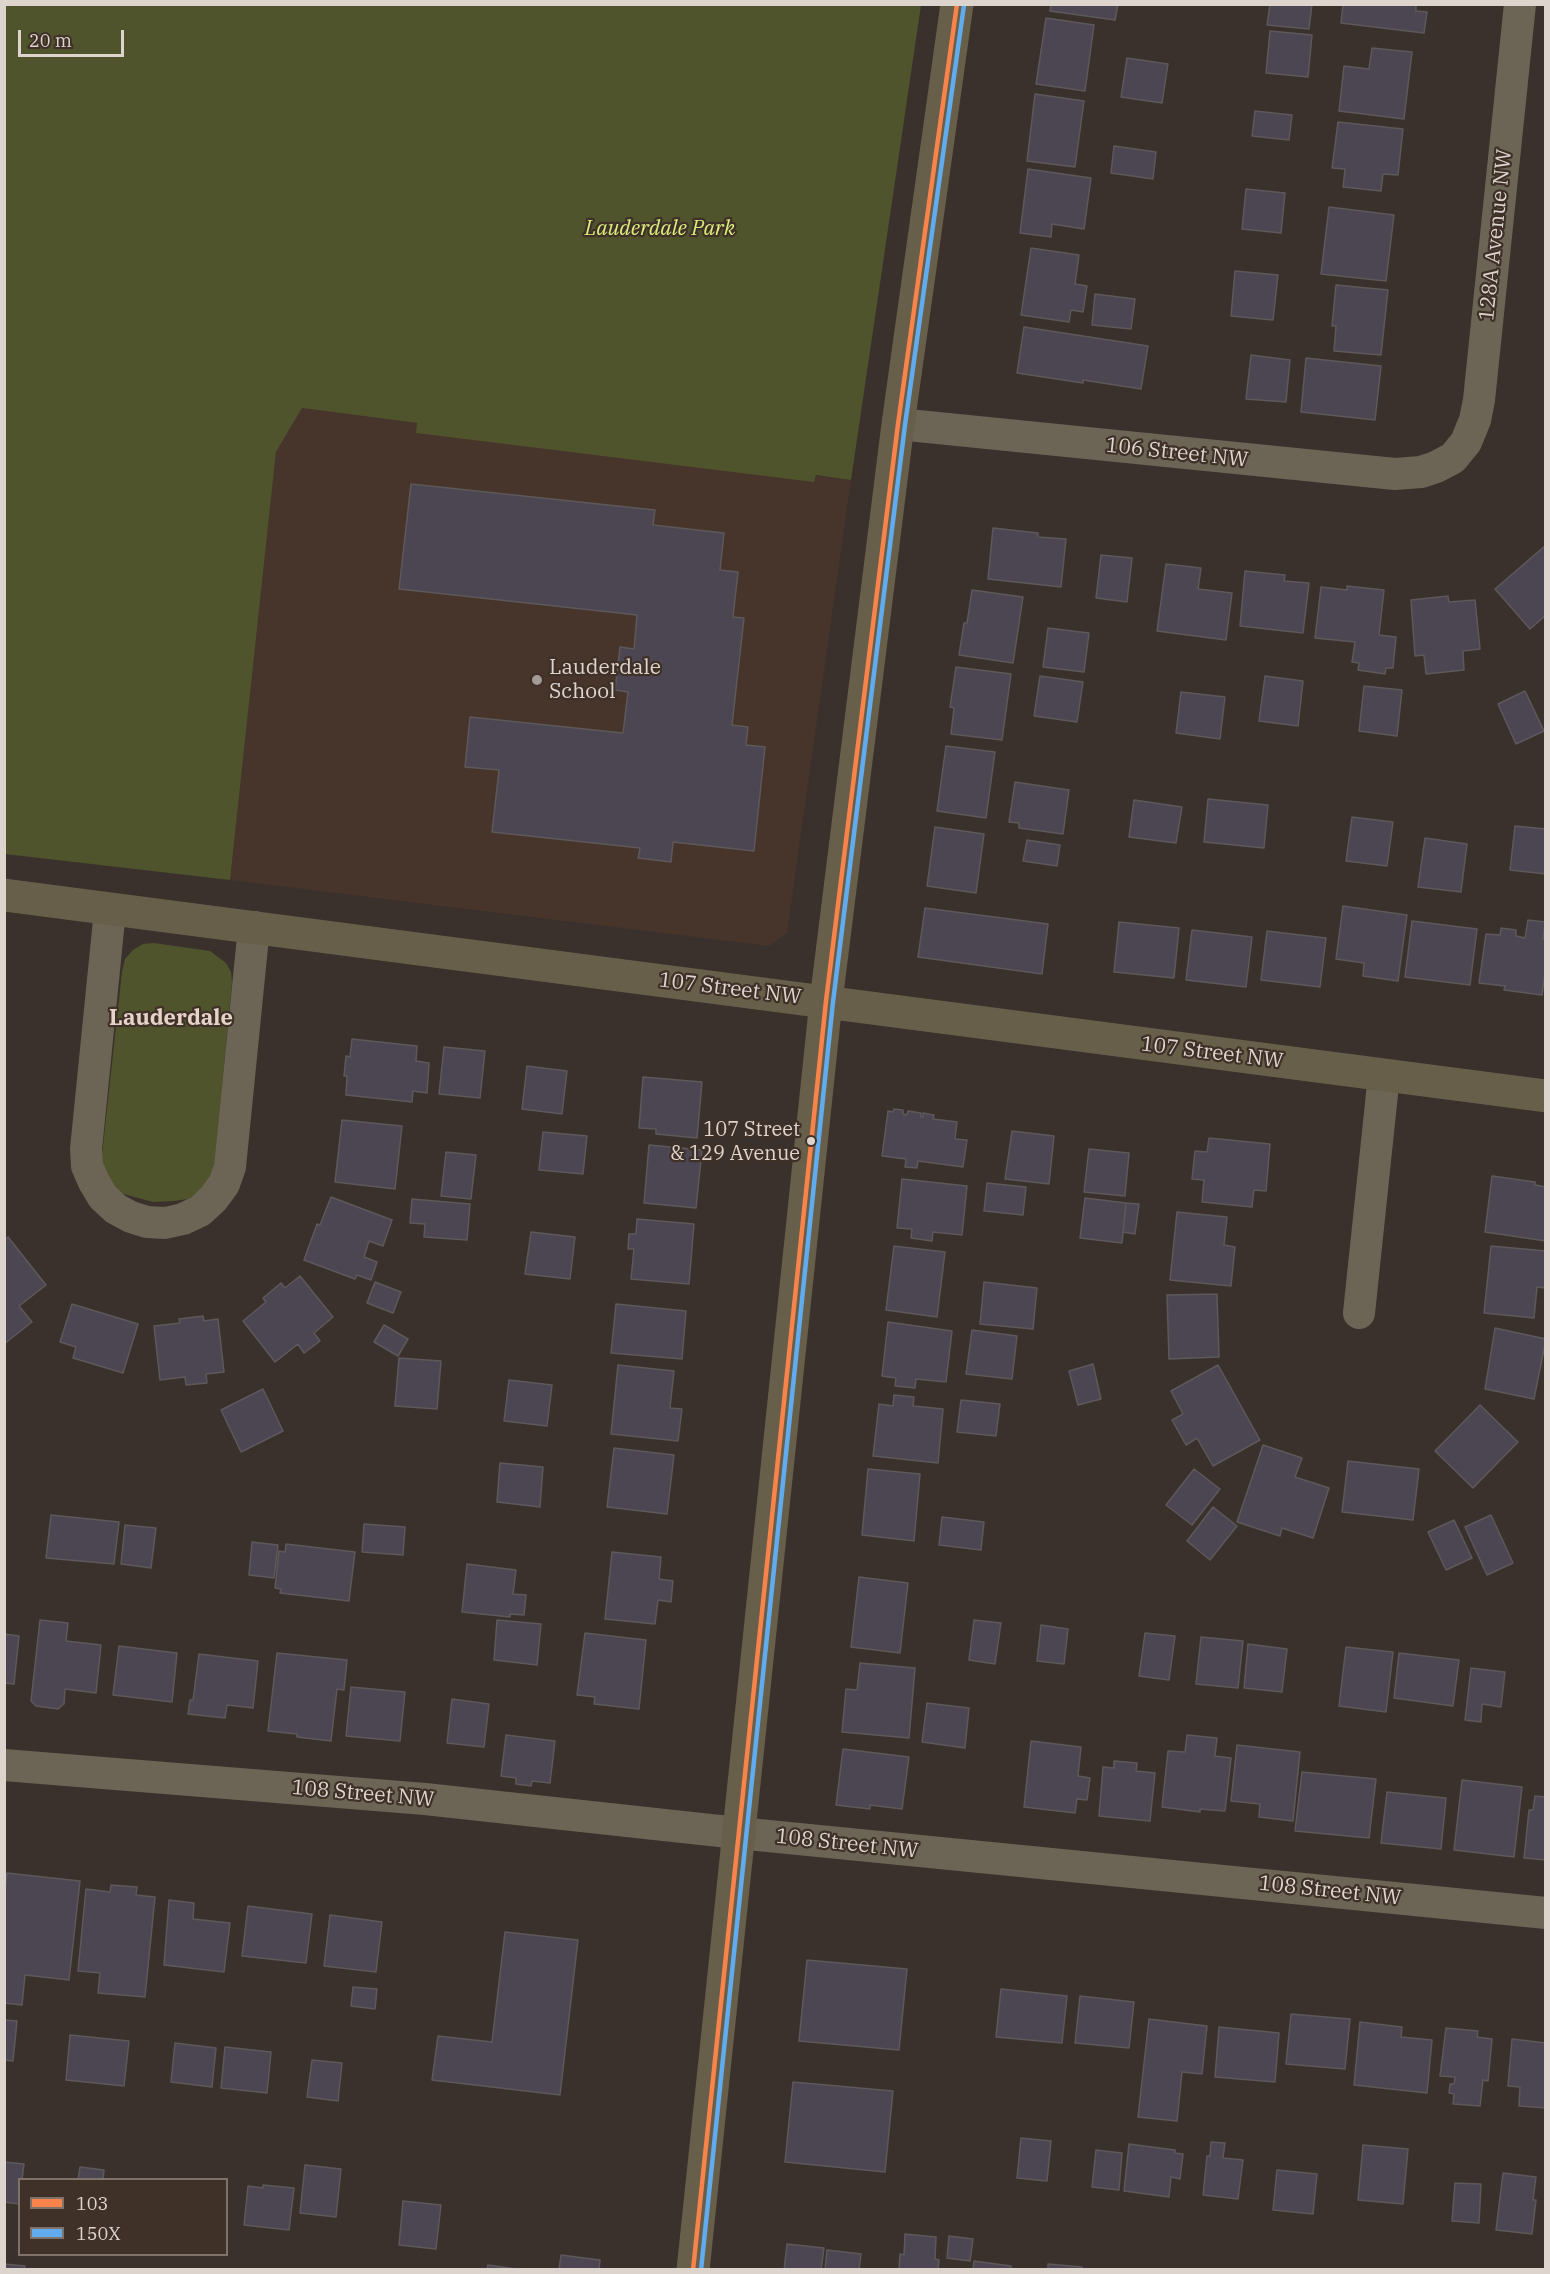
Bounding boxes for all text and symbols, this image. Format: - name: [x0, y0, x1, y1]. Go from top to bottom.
- scale bar: [21, 18, 128, 56]
- text: 20 m: [29, 29, 72, 52]
- street label: 128A Avenue NW: [1474, 148, 1518, 322]
- park label: Lauderdale Park: [585, 216, 735, 242]
- street label: 106 Street NW: [1104, 433, 1250, 473]
- place label: Lauderdale School: [549, 655, 661, 705]
- marker: Lauderdale School: [530, 673, 544, 687]
- street label: 107 Street NW: [657, 968, 803, 1010]
- district label: Lauderdale: [109, 1006, 233, 1032]
- street label: 107 Street NW: [1139, 1032, 1285, 1074]
- place label: 107 Street & 129 Avenue: [670, 1118, 800, 1165]
- marker: 107 Street & 129 Avenue: [805, 1135, 817, 1147]
- street label: 108 Street NW: [291, 1775, 435, 1813]
- street label: 108 Street NW: [774, 1824, 920, 1864]
- street label: 108 Street NW: [1257, 1871, 1403, 1911]
- legend: [18, 2178, 228, 2256]
- text: 103: [76, 2192, 108, 2215]
- text: 150X: [76, 2222, 120, 2245]

